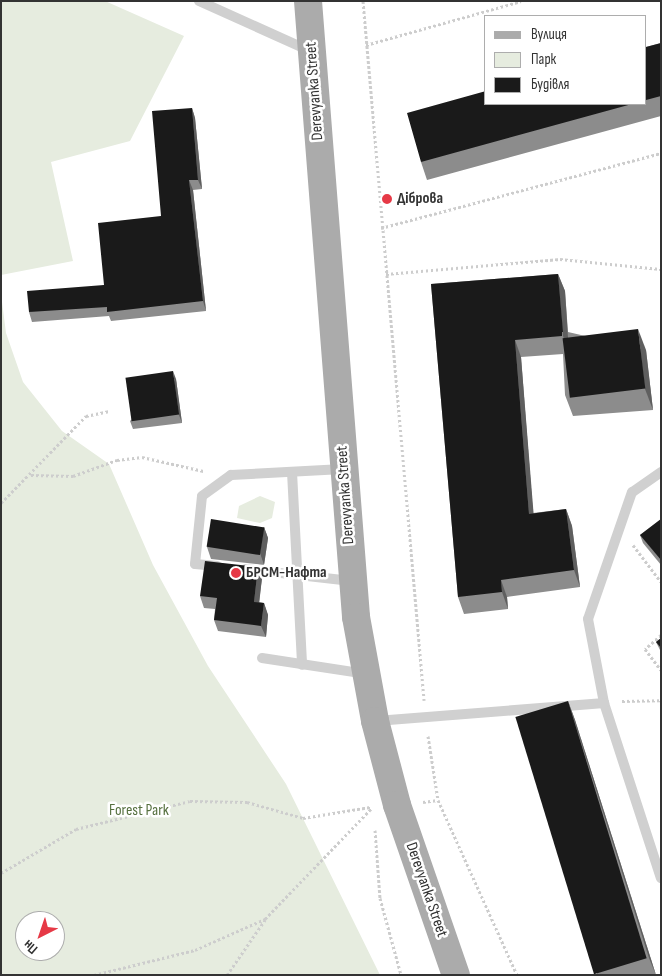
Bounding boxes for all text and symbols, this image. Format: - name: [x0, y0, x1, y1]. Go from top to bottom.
- legend: [484, 15, 647, 105]
- text: Вулиця: [531, 25, 567, 44]
- street label: Derevyanka Street: [302, 41, 328, 141]
- text: Парк: [531, 50, 556, 69]
- text: Будівля: [531, 75, 569, 94]
- place label: Діброва: [397, 189, 443, 209]
- marker: Діброва: [381, 193, 393, 205]
- street label: Derevyanka Street: [333, 445, 359, 545]
- place label: БРСМ-Нафта: [246, 563, 327, 583]
- marker: БРСМ-Нафта: [230, 567, 242, 579]
- park label: Forest Park: [109, 801, 169, 821]
- street label: Derevyanka Street: [401, 840, 451, 940]
- north arrow: [15, 911, 65, 961]
- text: Пн: [20, 936, 41, 958]

